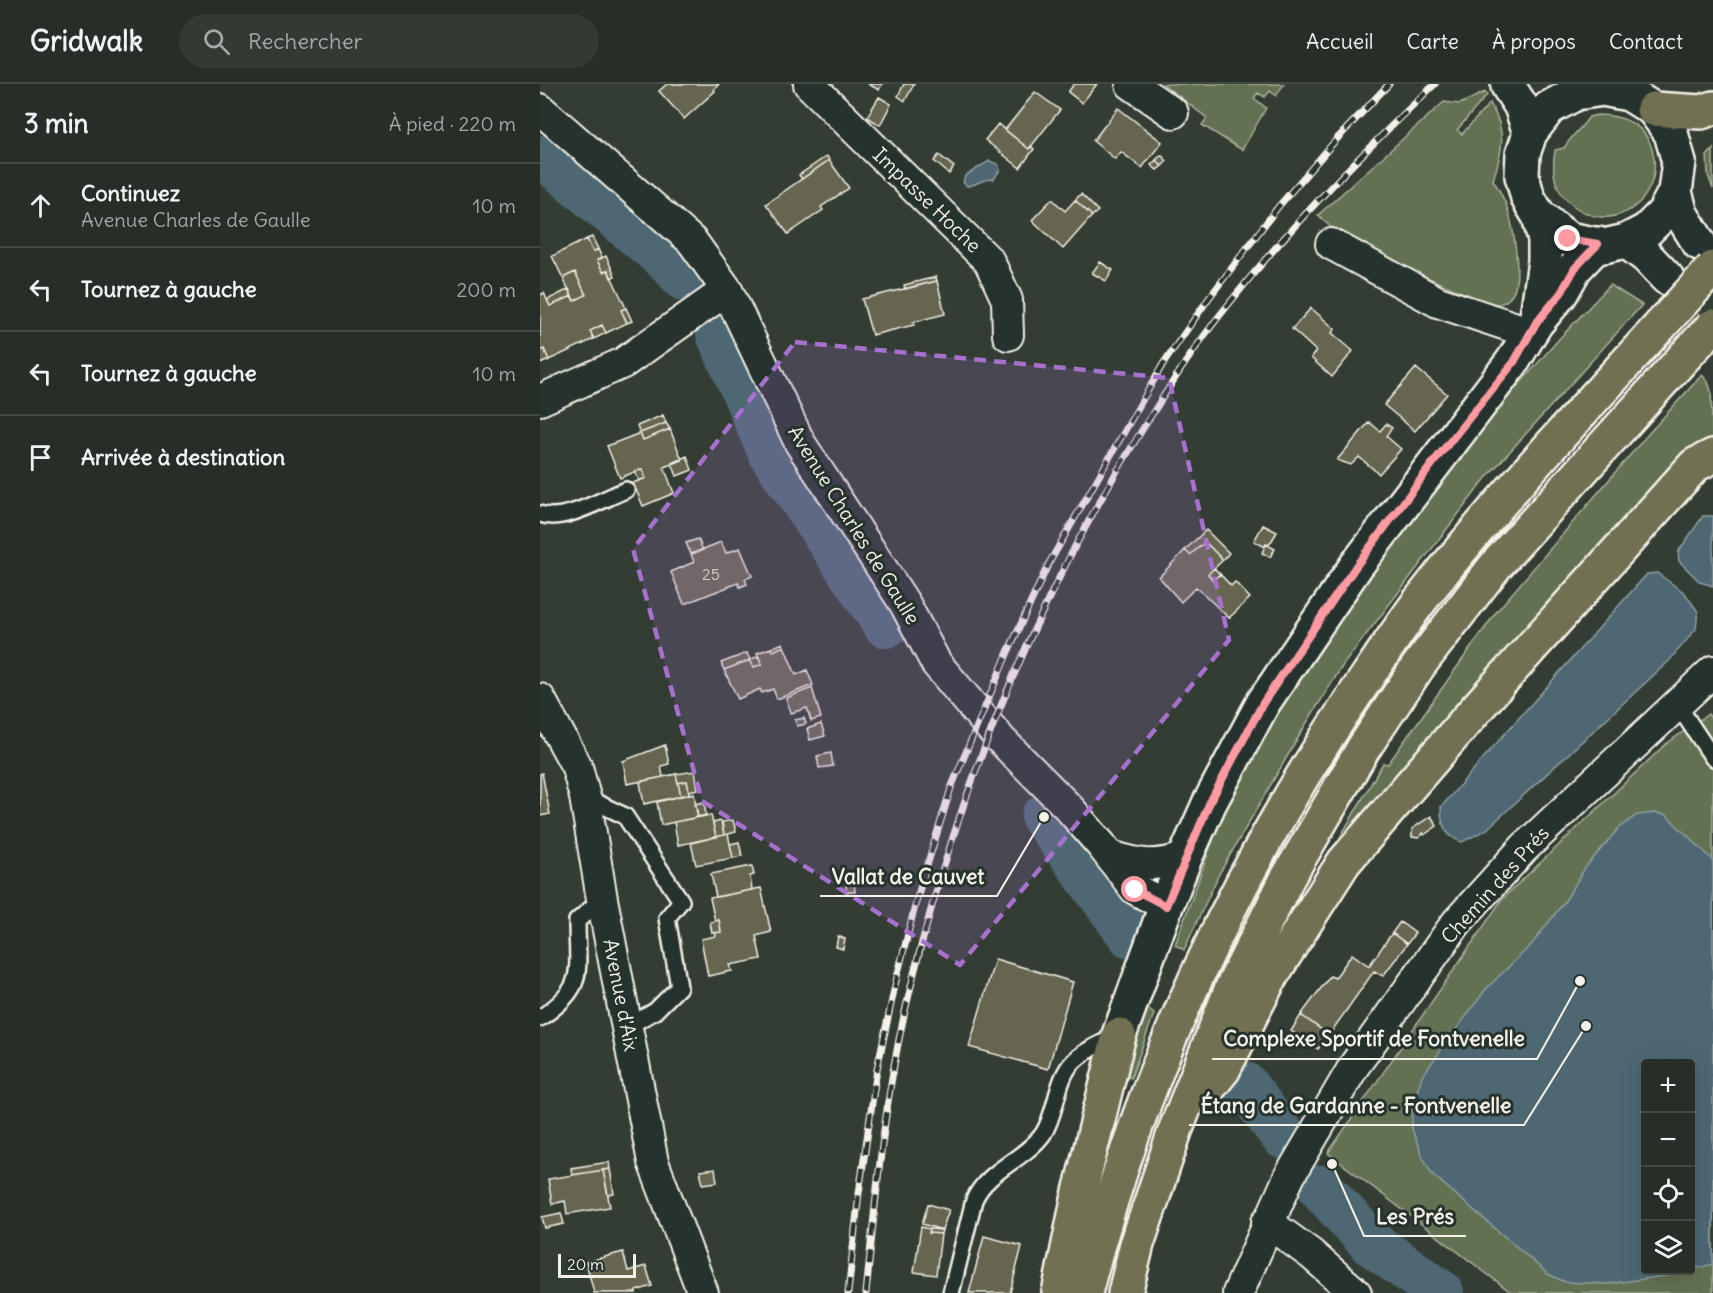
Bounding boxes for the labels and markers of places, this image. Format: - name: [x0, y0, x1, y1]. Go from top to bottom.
- callout: Vallat de Cauvet: [820, 857, 997, 896]
- callout: Complexe Sportif de Fontvenelle: [1212, 1020, 1537, 1059]
- callout: Étang de Gardanne - Fontvenelle: [1189, 1086, 1524, 1125]
- callout: Les Prés: [1364, 1197, 1466, 1236]

